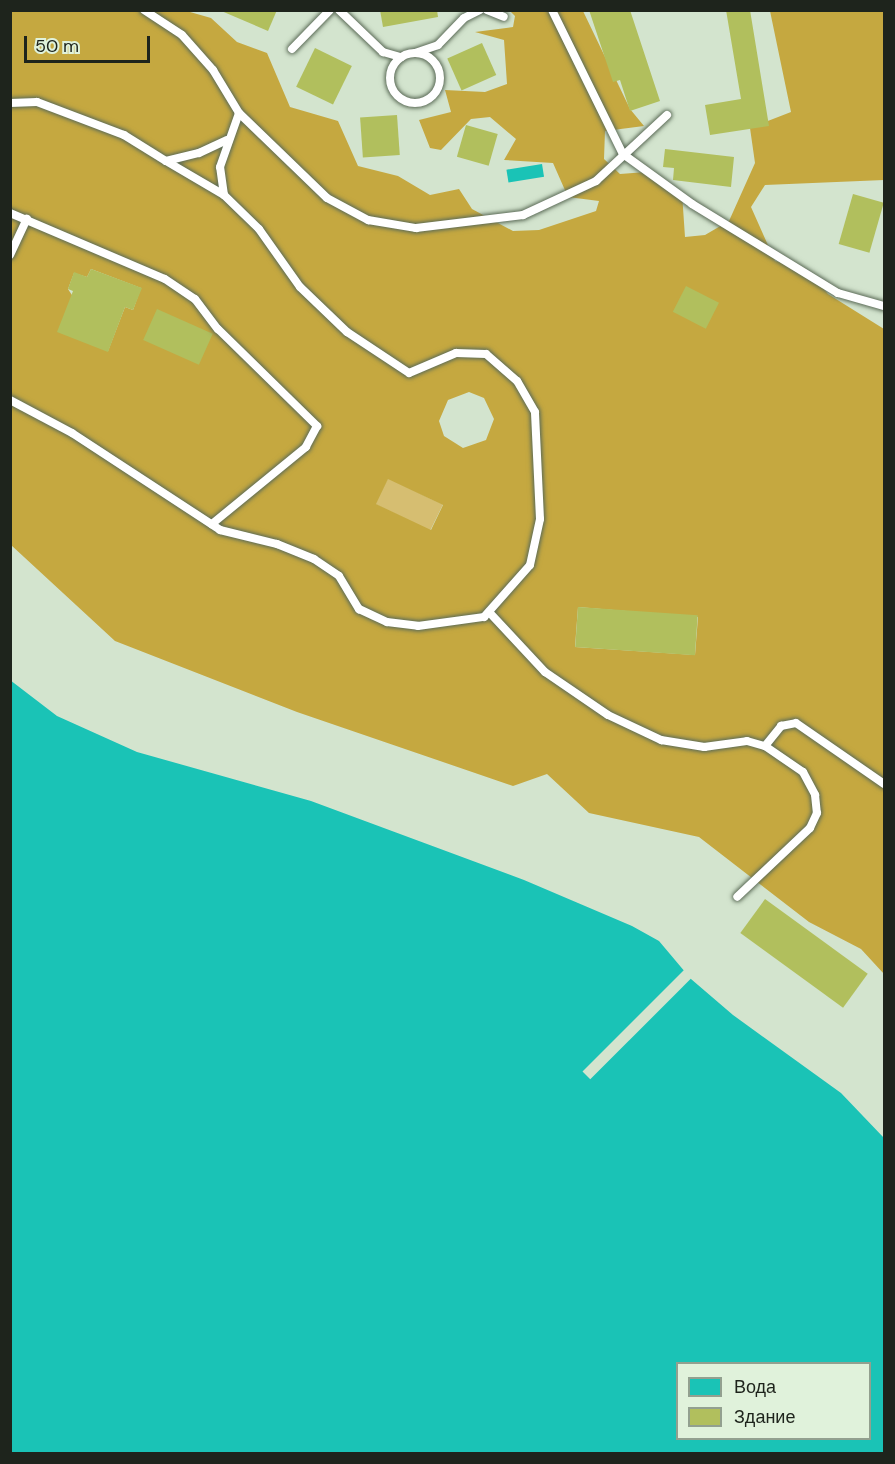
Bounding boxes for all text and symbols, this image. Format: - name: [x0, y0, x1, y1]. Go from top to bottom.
- scale bar: [27, 24, 153, 62]
- text: 50 m: [35, 34, 79, 58]
- legend: [676, 1362, 871, 1440]
- text: Вода: [734, 1375, 776, 1399]
- text: Здание: [734, 1405, 795, 1429]

